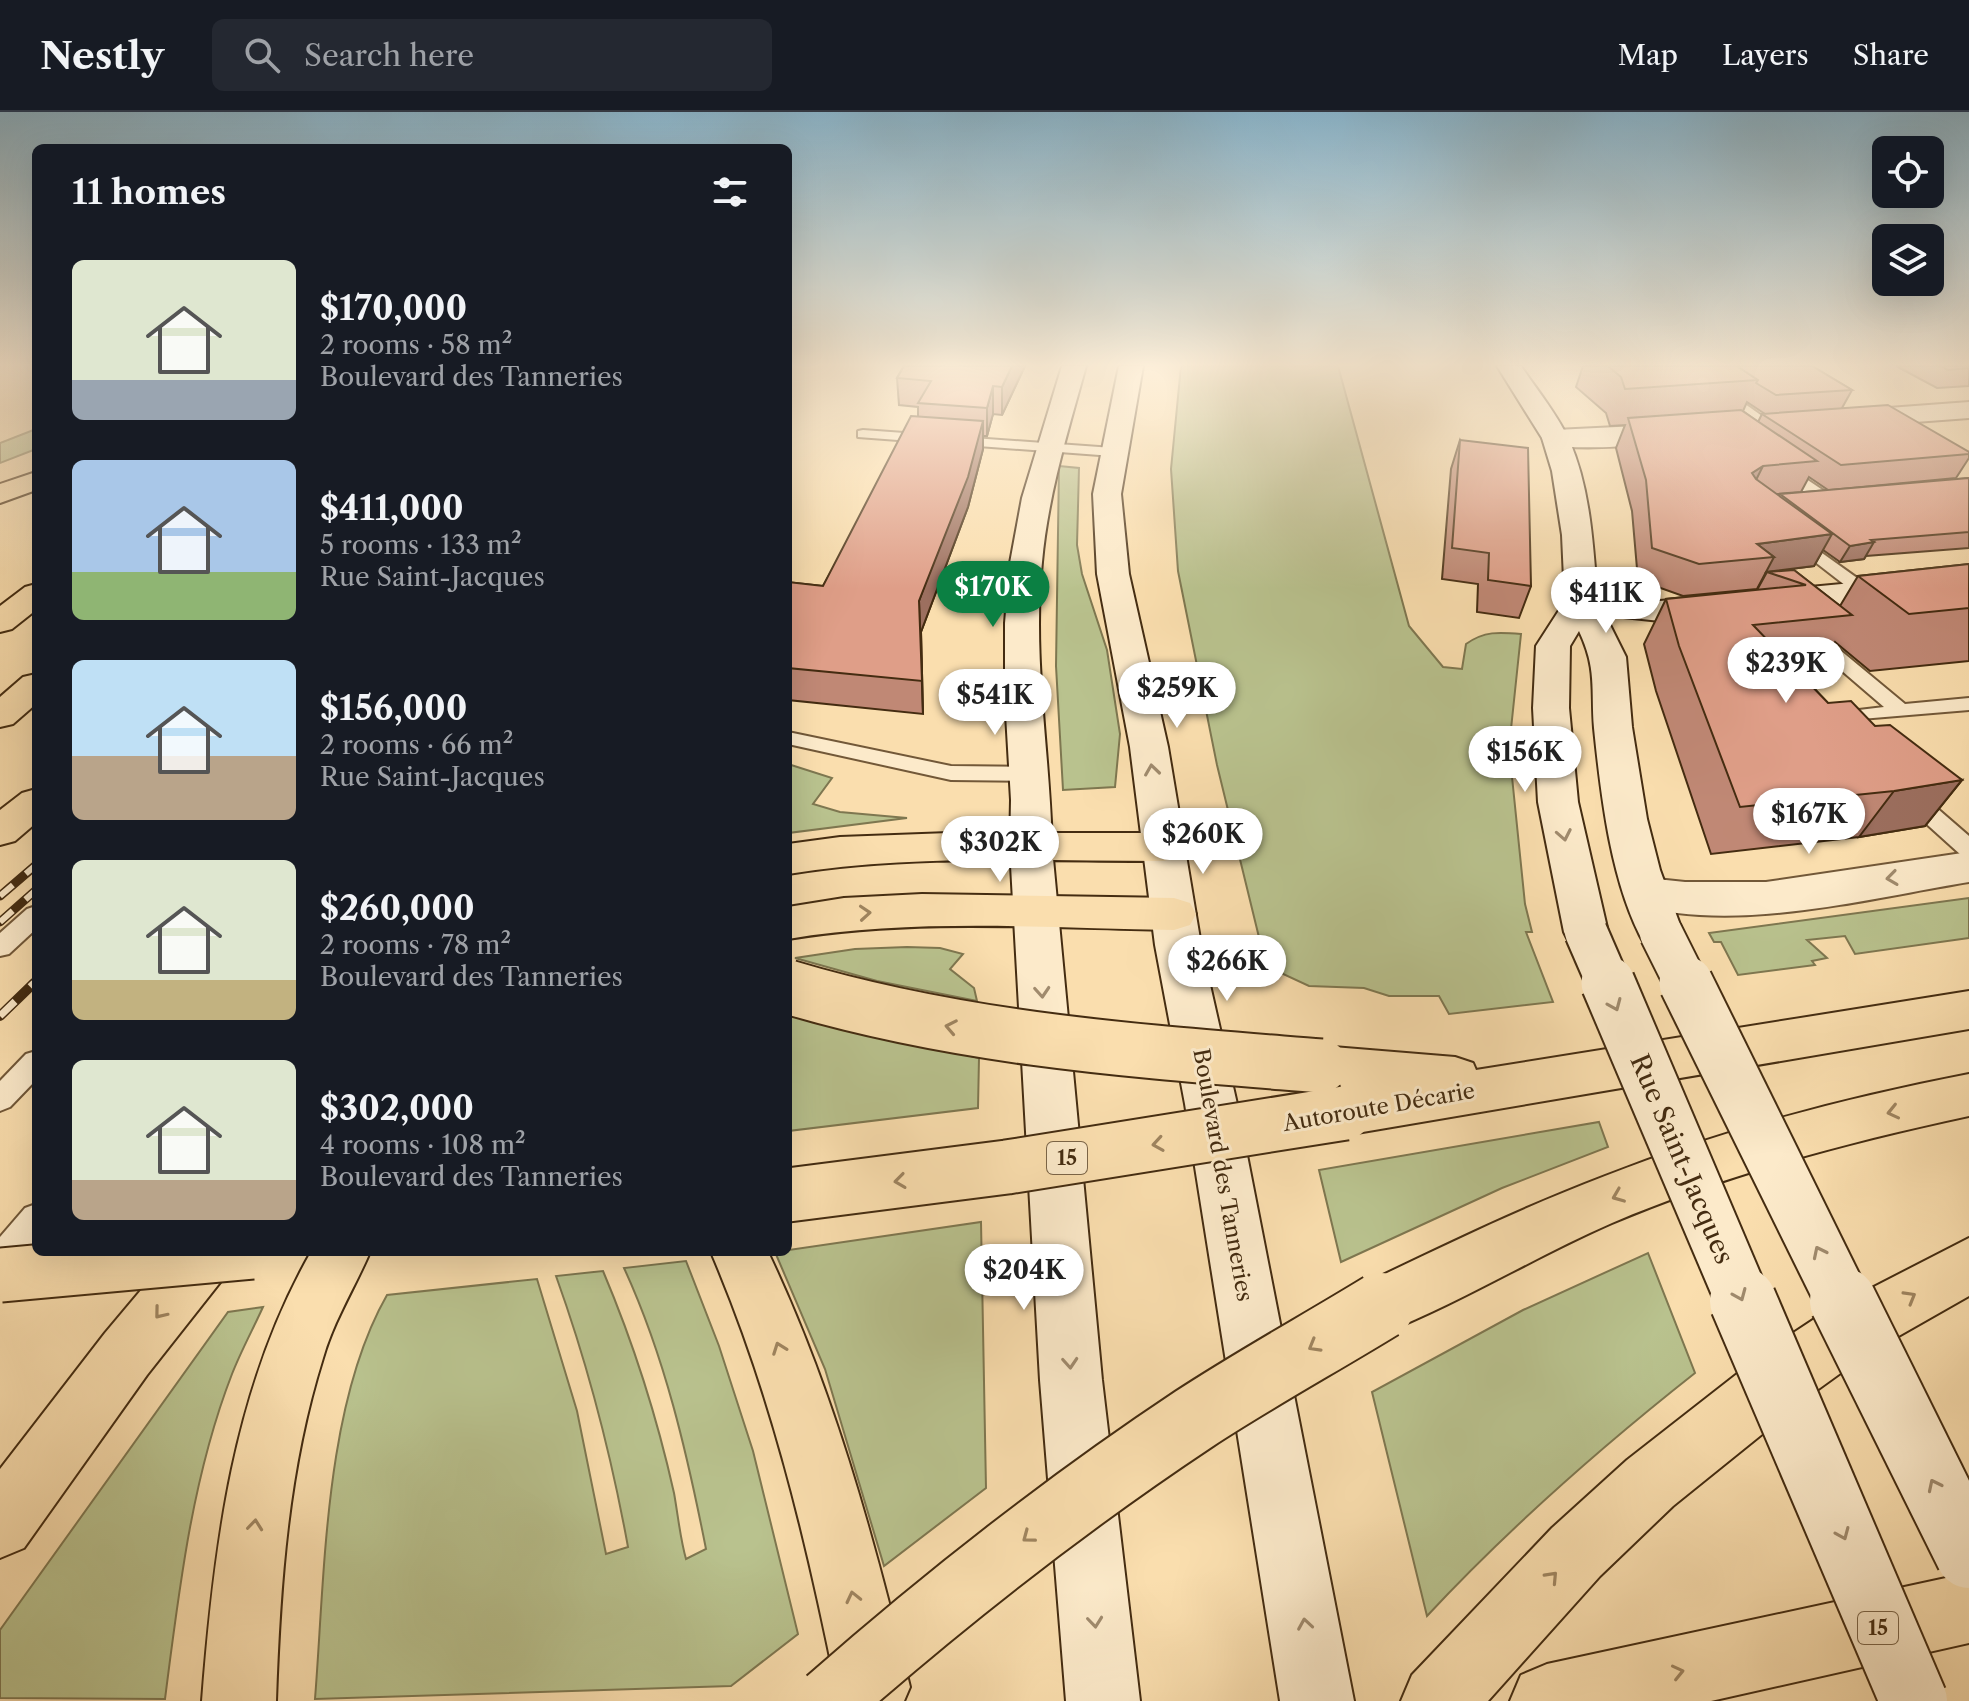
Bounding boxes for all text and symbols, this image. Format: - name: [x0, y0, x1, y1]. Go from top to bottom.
- search box: [212, 19, 772, 91]
- text: Nestly: [40, 32, 164, 79]
- icon: search: [240, 33, 284, 77]
- text: Search here: [304, 37, 474, 74]
- text: Map: [1618, 38, 1678, 72]
- text: Layers: [1722, 38, 1809, 72]
- text: Share: [1853, 38, 1929, 72]
- map controls: [1872, 136, 1944, 296]
- button: locate: [1872, 136, 1944, 208]
- icon: filters: [708, 170, 752, 214]
- text: 11 homes: [72, 171, 226, 213]
- button: layers: [1872, 224, 1944, 296]
- text: $170,000: [320, 287, 467, 329]
- icon: home: [136, 292, 232, 388]
- text: 2 rooms · 58 m²: [320, 329, 512, 361]
- text: Boulevard des Tanneries: [320, 361, 623, 393]
- text: $411,000: [320, 487, 464, 529]
- icon: home: [136, 492, 232, 588]
- text: 5 rooms · 133 m²: [320, 529, 522, 561]
- text: Rue Saint-Jacques: [320, 561, 545, 593]
- pin: $170K: [937, 561, 1049, 629]
- pin: $411K: [1550, 567, 1662, 635]
- text: $170K: [954, 571, 1032, 603]
- text: $411K: [1569, 577, 1643, 609]
- pin: $239K: [1730, 637, 1842, 705]
- text: $239K: [1746, 647, 1826, 679]
- pin: $259K: [1121, 662, 1233, 730]
- pin: $541K: [939, 669, 1051, 737]
- text: $259K: [1137, 672, 1217, 704]
- text: $541K: [957, 679, 1033, 711]
- text: $156,000: [320, 687, 467, 729]
- icon: home: [136, 692, 232, 788]
- pin: $156K: [1469, 726, 1581, 794]
- text: 2 rooms · 66 m²: [320, 729, 513, 761]
- text: $156K: [1487, 736, 1563, 768]
- text: Rue Saint-Jacques: [320, 761, 545, 793]
- one-way arrow: [1144, 764, 1161, 777]
- pin: $167K: [1753, 788, 1865, 856]
- text: $167K: [1771, 798, 1847, 830]
- pin: $260K: [1147, 808, 1259, 876]
- pin: $302K: [944, 816, 1056, 884]
- text: $260K: [1162, 818, 1244, 850]
- text: $302K: [959, 826, 1041, 858]
- one-way arrow: [1555, 828, 1572, 842]
- one-way arrow: [1885, 869, 1899, 886]
- text: $260,000: [320, 887, 475, 929]
- icon: home: [136, 892, 232, 988]
- one-way arrow: [859, 905, 872, 922]
- text: 2 rooms · 78 m²: [320, 929, 511, 961]
- pin: $266K: [1171, 935, 1283, 1003]
- text: $266K: [1186, 945, 1268, 977]
- text: Boulevard des Tanneries: [320, 961, 623, 993]
- one-way arrow: [1033, 986, 1050, 999]
- one-way arrow: [1606, 996, 1622, 1011]
- one-way arrow: [944, 1019, 958, 1036]
- street label: Boulevard des Tanneries: [1187, 1046, 1259, 1304]
- street label: Rue Saint-Jacques: [1623, 1049, 1741, 1269]
- street label: Autoroute Décarie: [1280, 1077, 1477, 1137]
- text: $302,000: [320, 1087, 474, 1129]
- icon: home: [136, 1092, 232, 1188]
- one-way arrow: [1886, 1103, 1900, 1120]
- text: 4 rooms · 108 m²: [320, 1129, 526, 1161]
- one-way arrow: [1151, 1134, 1164, 1151]
- road number: 15: [1047, 1142, 1087, 1174]
- text: Boulevard des Tanneries: [320, 1161, 623, 1193]
- one-way arrow: [893, 1173, 906, 1190]
- one-way arrow: [1612, 1186, 1626, 1203]
- pin: $204K: [968, 1244, 1080, 1312]
- one-way arrow: [1813, 1245, 1829, 1260]
- text: $204K: [983, 1254, 1065, 1286]
- one-way arrow: [1730, 1287, 1746, 1301]
- one-way arrow: [1901, 1291, 1915, 1307]
- one-way arrow: [155, 1304, 170, 1318]
- one-way arrow: [1308, 1336, 1323, 1352]
- one-way arrow: [772, 1342, 789, 1356]
- one-way arrow: [1061, 1357, 1078, 1370]
- one-way arrow: [1929, 1478, 1944, 1493]
- one-way arrow: [246, 1518, 263, 1531]
- one-way arrow: [1833, 1526, 1849, 1540]
- one-way arrow: [1022, 1527, 1037, 1541]
- one-way arrow: [1543, 1572, 1557, 1587]
- one-way arrow: [845, 1591, 862, 1605]
- road number: 15: [1858, 1612, 1898, 1644]
- one-way arrow: [1087, 1616, 1104, 1629]
- one-way arrow: [1297, 1617, 1314, 1631]
- one-way arrow: [1671, 1664, 1684, 1681]

